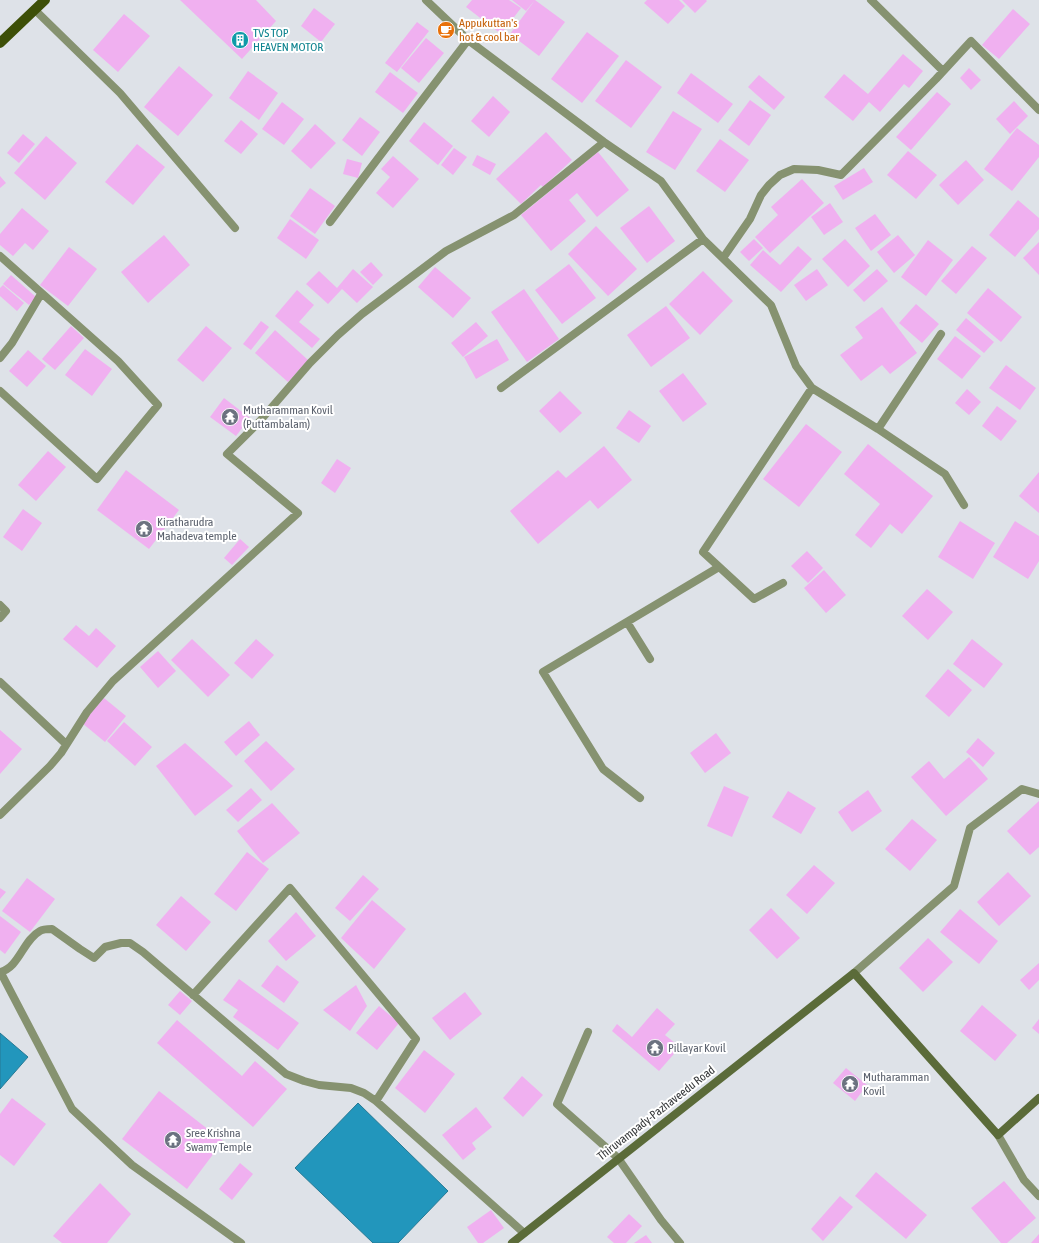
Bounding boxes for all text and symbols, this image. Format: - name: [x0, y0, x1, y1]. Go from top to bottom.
- place label: Appukuttan's hot & cool bar: [459, 16, 519, 44]
- cafe icon: Appukuttan's hot & cool bar: [436, 20, 456, 40]
- place label: TVS TOP HEAVEN MOTOR: [253, 26, 323, 54]
- building icon: TVS TOP HEAVEN MOTOR: [230, 30, 250, 50]
- place label: Mutharamman Kovil (Puttambalam): [243, 403, 334, 431]
- temple icon: Mutharamman Kovil (Puttambalam): [220, 407, 240, 427]
- place label: Kiratharudra Mahadeva temple: [157, 515, 237, 543]
- temple icon: Kiratharudra Mahadeva temple: [134, 519, 154, 539]
- temple icon: Pillayar Kovil: [645, 1038, 665, 1058]
- place label: Pillayar Kovil: [668, 1041, 727, 1055]
- street label: Thiruvampady-Pazhaveedu Road: [594, 1063, 718, 1163]
- place label: Mutharamman Kovil: [863, 1070, 929, 1098]
- temple icon: Mutharamman Kovil: [840, 1074, 860, 1094]
- place label: Sree Krishna Swamy Temple: [186, 1126, 252, 1154]
- temple icon: Sree Krishna Swamy Temple: [163, 1130, 183, 1150]

